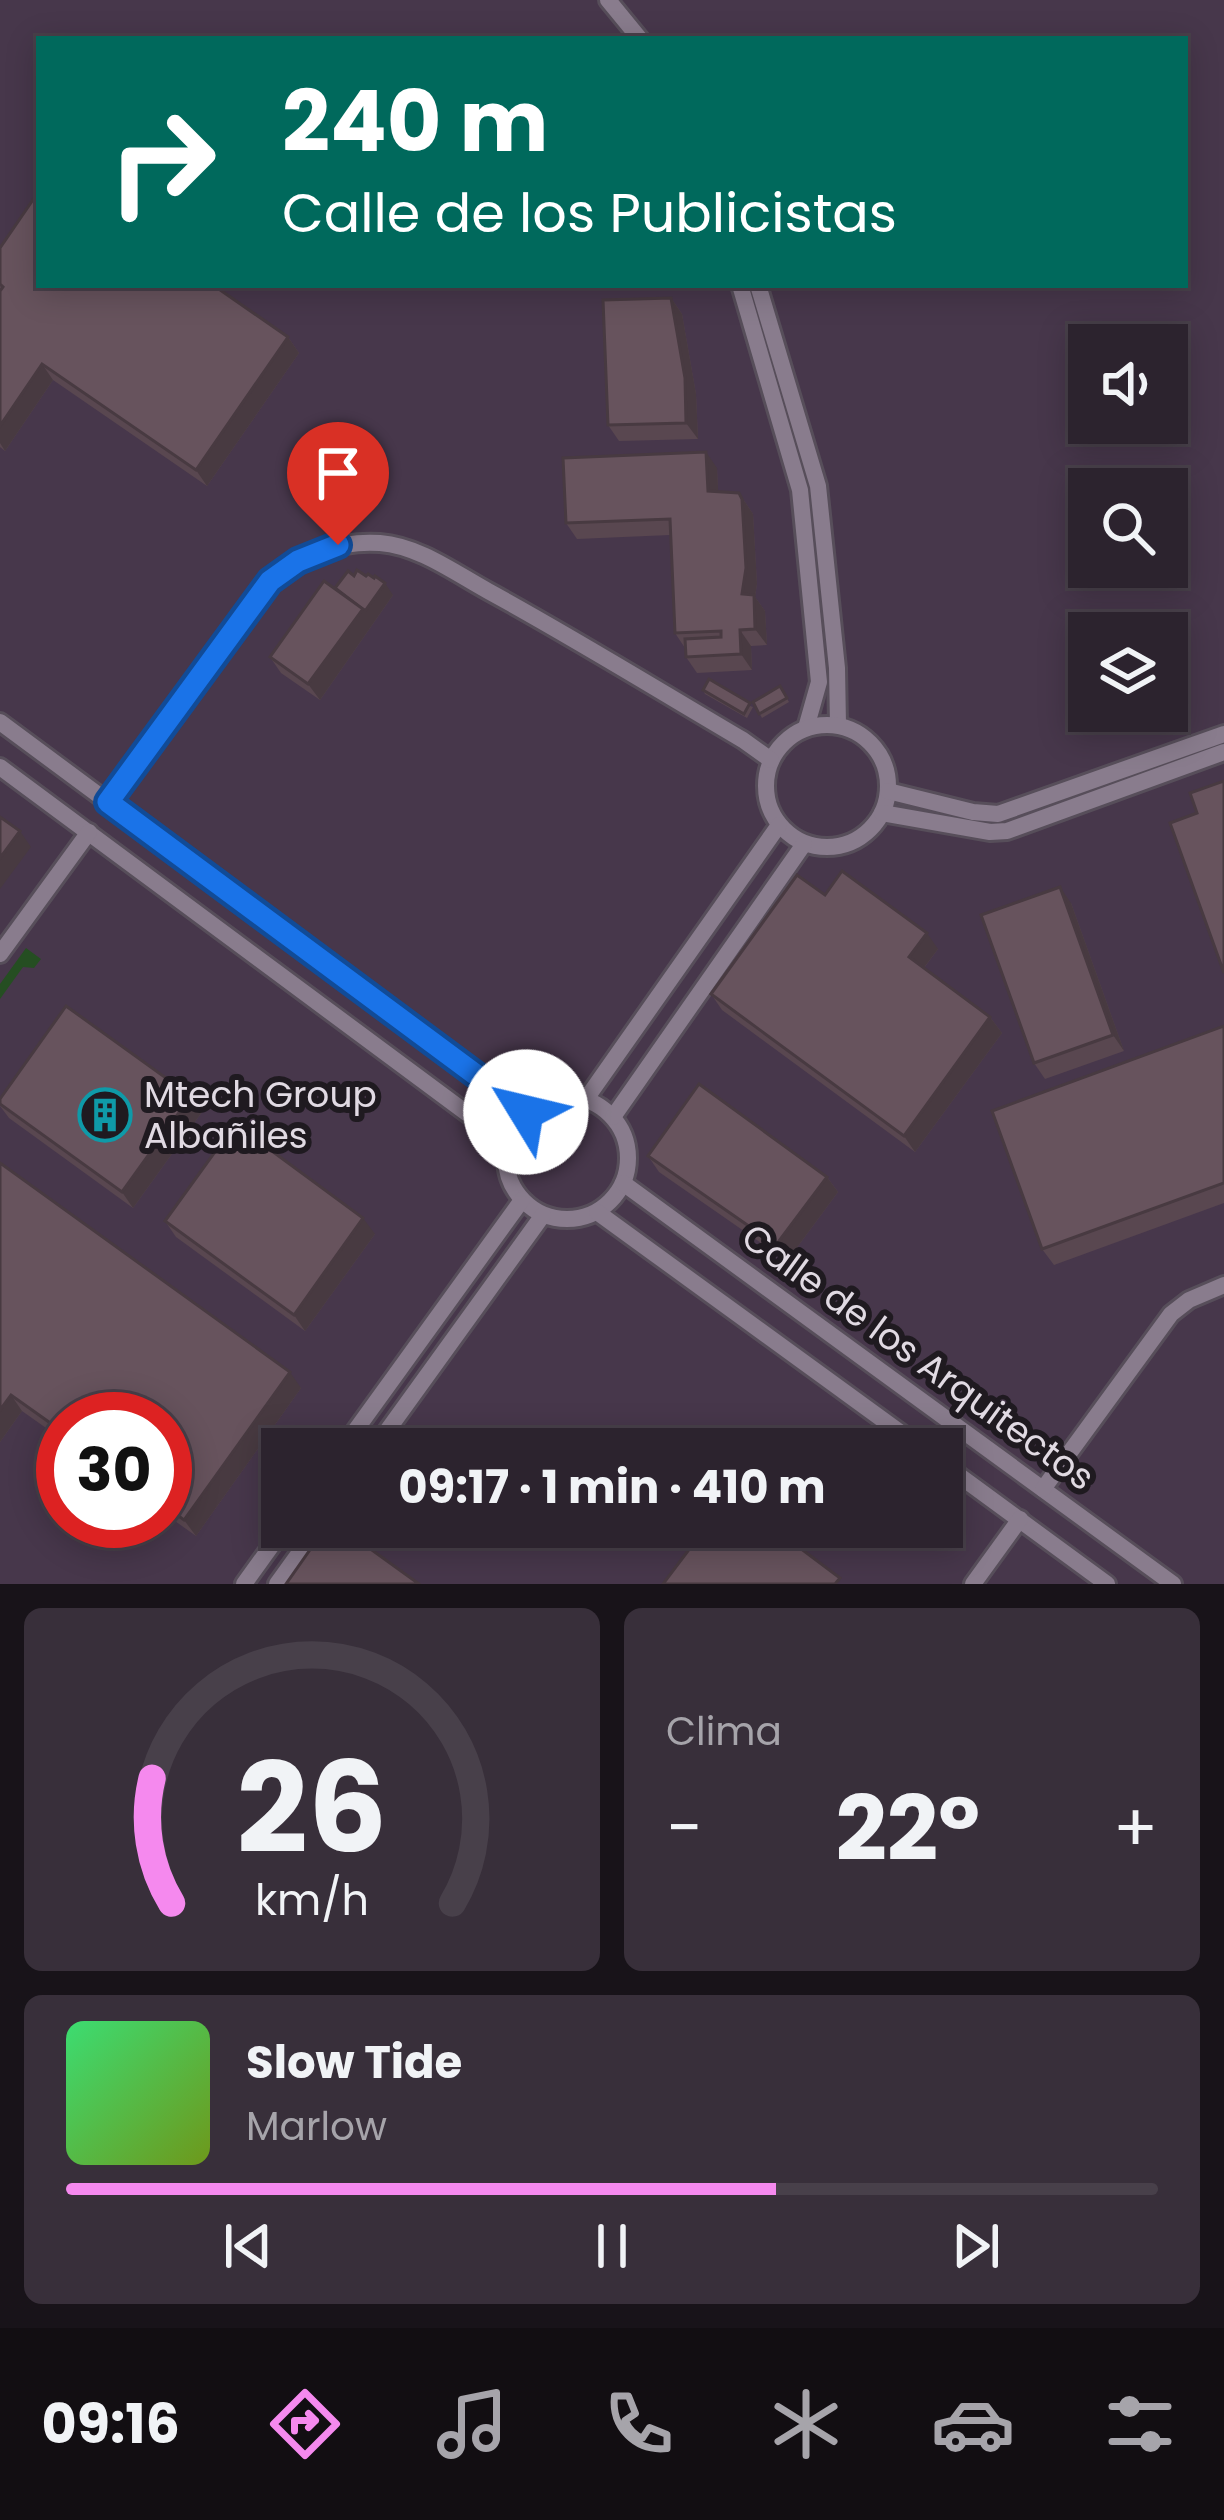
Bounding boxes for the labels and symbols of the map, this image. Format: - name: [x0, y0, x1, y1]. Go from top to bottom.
- pin: [287, 422, 389, 545]
- position arrow: [463, 1049, 589, 1175]
- place label: Mtech Group Albañiles: [144, 1069, 377, 1161]
- building icon: Mtech Group Albañiles: [77, 1087, 133, 1143]
- street label: Calle de los Arquitectos: [731, 1212, 1105, 1502]
- speed limit sign: 30: [36, 1392, 192, 1548]

